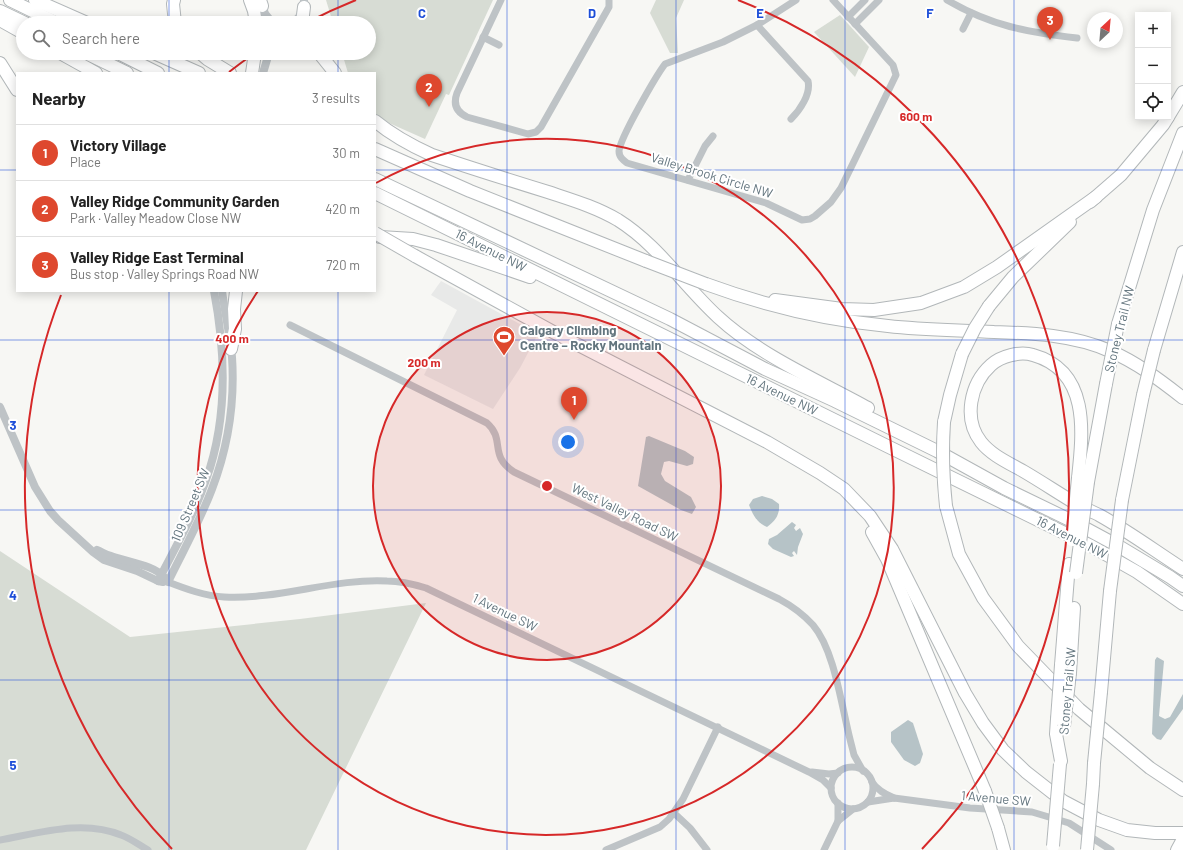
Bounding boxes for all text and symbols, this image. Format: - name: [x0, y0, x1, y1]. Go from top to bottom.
- text: C: [418, 5, 426, 21]
- text: D: [588, 5, 596, 21]
- text: E: [756, 5, 764, 21]
- text: F: [926, 5, 934, 21]
- pin: 3: [1037, 7, 1063, 40]
- north arrow: [1087, 12, 1123, 48]
- map controls: [1135, 12, 1171, 120]
- button: +: [1135, 12, 1171, 48]
- search box: [16, 16, 376, 60]
- icon: search: [30, 27, 52, 49]
- text: Search here: [62, 29, 140, 47]
- button: −: [1135, 48, 1171, 84]
- pin: 2: [416, 74, 442, 107]
- button: locate: [1135, 84, 1171, 120]
- text: Nearby: [32, 88, 86, 108]
- text: 3 results: [312, 90, 360, 106]
- text: 600 m: [900, 109, 932, 123]
- text: Victory Village: [70, 136, 167, 154]
- text: 1: [43, 145, 47, 161]
- text: 30 m: [333, 145, 360, 161]
- street label: Valley Brook Circle NW: [649, 149, 775, 201]
- text: Place: [70, 154, 101, 170]
- text: Valley Ridge Community Garden: [70, 192, 280, 210]
- text: 2: [41, 201, 49, 217]
- text: 420 m: [325, 201, 360, 217]
- text: Park · Valley Meadow Close NW: [70, 210, 241, 226]
- street label: 16 Avenue NW: [453, 225, 530, 275]
- text: Valley Ridge East Terminal: [70, 248, 244, 266]
- text: 3: [41, 257, 49, 273]
- text: 720 m: [326, 257, 360, 273]
- text: Bus stop · Valley Springs Road NW: [70, 266, 259, 282]
- street label: Stoney Trail NW: [1101, 283, 1138, 374]
- place label: Calgary Climbing Centre – Rocky Mountain: [520, 322, 662, 353]
- sports icon: Calgary Climbing Centre – Rocky Mountain: [491, 324, 517, 357]
- text: 400 m: [215, 331, 249, 345]
- text: 200 m: [408, 355, 440, 369]
- street label: 16 Avenue NW: [743, 370, 821, 419]
- pin: 1: [561, 387, 587, 420]
- text: 3: [9, 417, 17, 433]
- your location: [558, 432, 578, 452]
- street label: 109 Street SW: [167, 465, 213, 544]
- centre of rings: [540, 479, 554, 493]
- street label: West Valley Road SW: [569, 479, 681, 545]
- street label: 16 Avenue NW: [1034, 512, 1111, 562]
- text: 4: [9, 587, 17, 603]
- street label: 1 Avenue SW: [470, 589, 540, 635]
- street label: Stoney Trail SW: [1055, 646, 1079, 735]
- text: 5: [9, 757, 17, 773]
- street label: 1 Avenue SW: [960, 787, 1032, 809]

